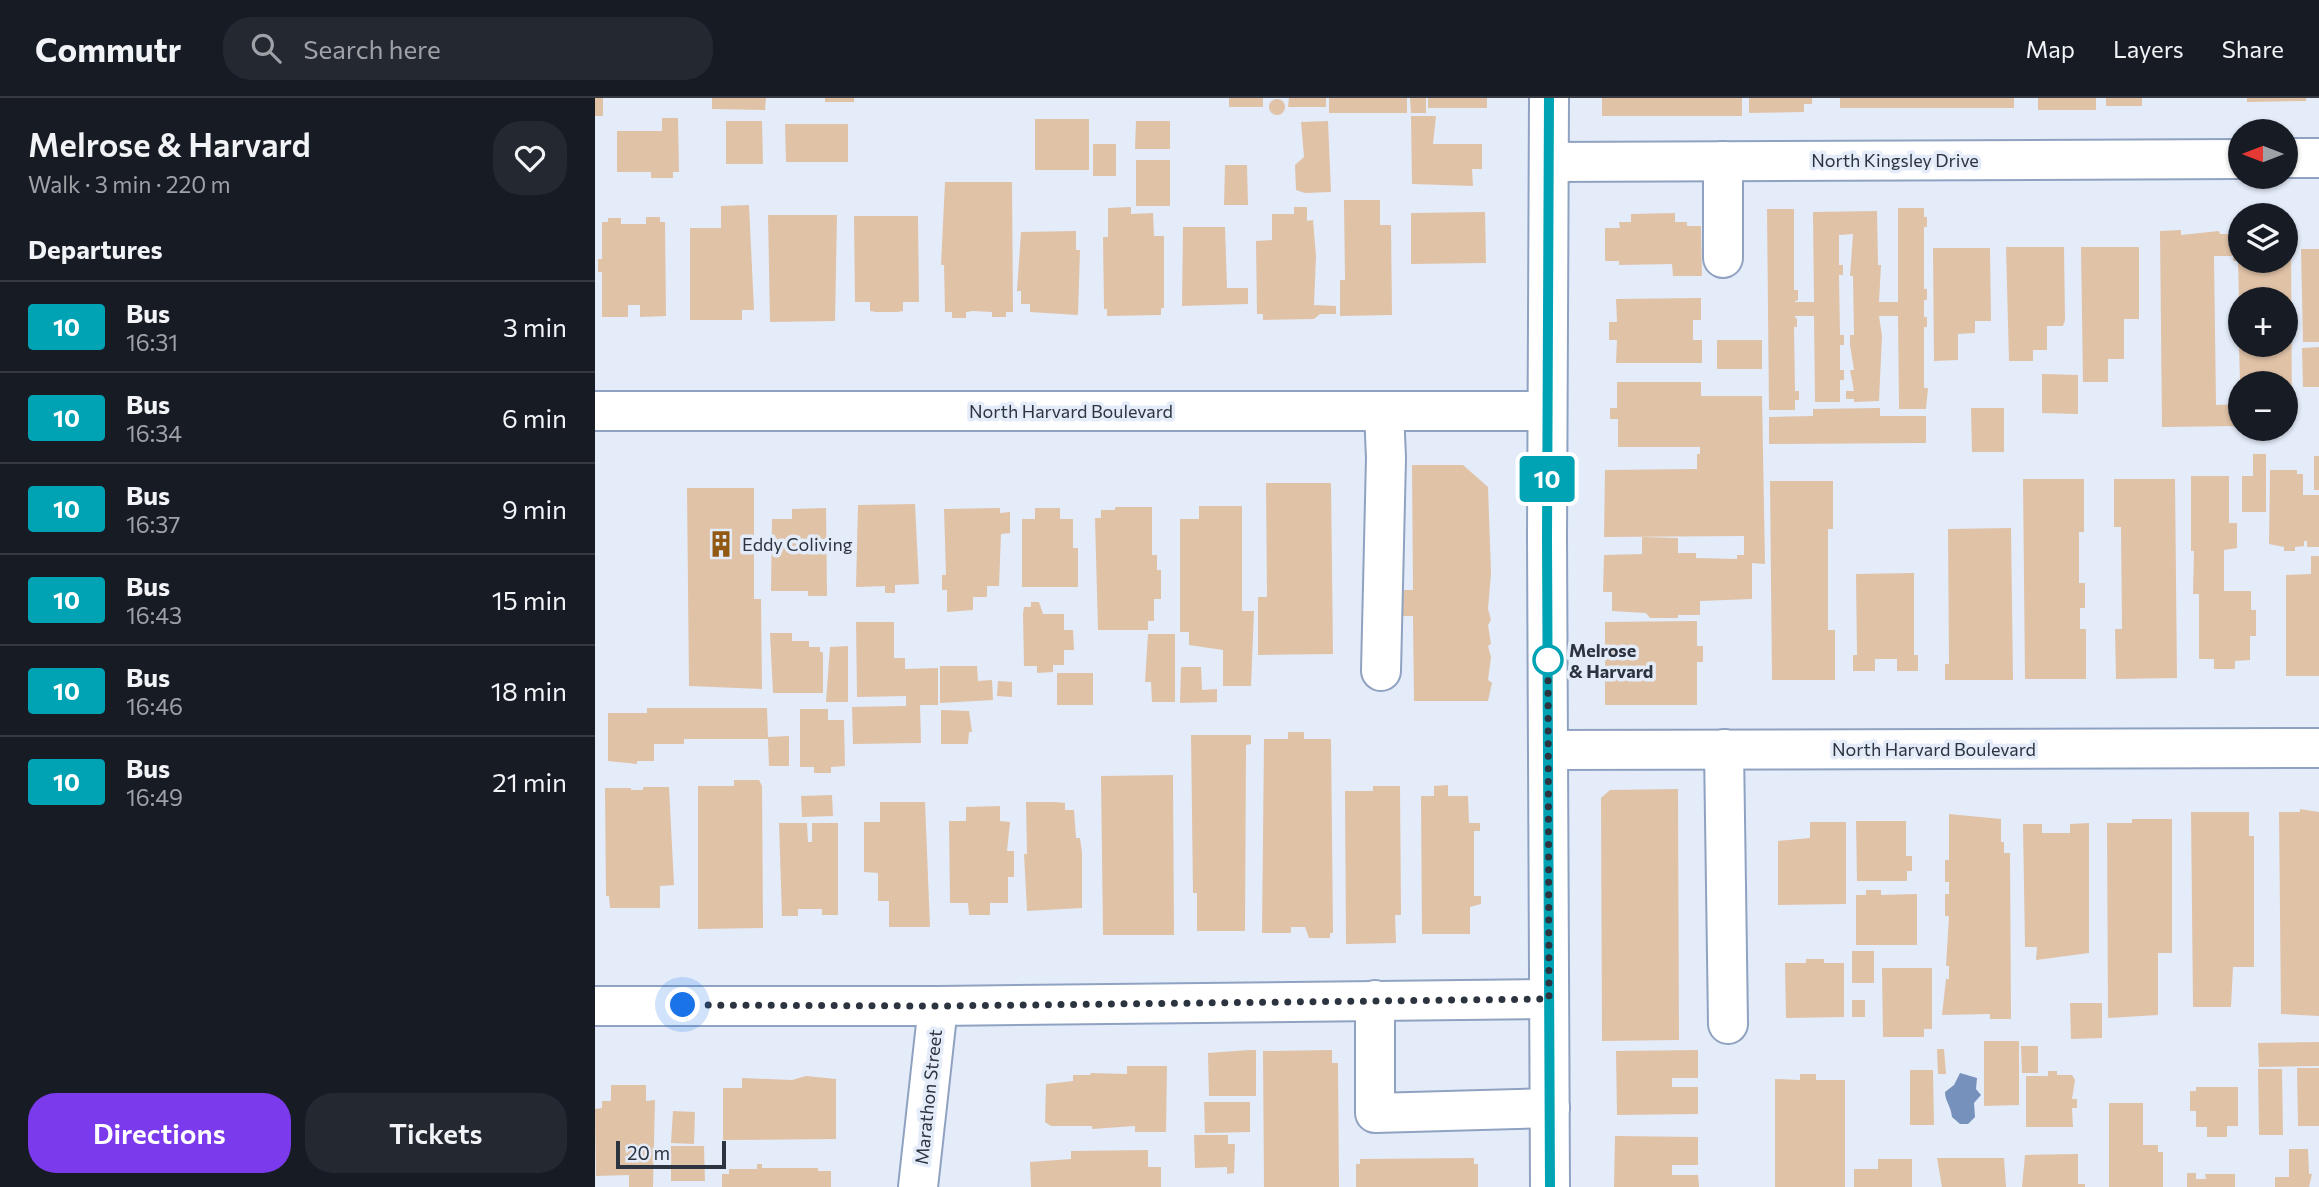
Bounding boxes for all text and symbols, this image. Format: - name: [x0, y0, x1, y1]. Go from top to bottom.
- search box: [223, 17, 713, 80]
- text: Commutr: [35, 28, 181, 69]
- icon: search: [247, 29, 285, 67]
- text: Search here: [303, 33, 441, 64]
- text: Map: [2026, 34, 2075, 63]
- text: Layers: [2113, 34, 2184, 63]
- text: Share: [2222, 34, 2284, 63]
- north arrow: [2228, 119, 2298, 189]
- map controls: [2228, 119, 2298, 441]
- button: heart: [493, 121, 567, 195]
- text: Melrose & Harvard: [28, 123, 311, 164]
- street label: North Kingsley Drive: [1811, 149, 1979, 171]
- text: Walk · 3 min · 220 m: [28, 170, 231, 198]
- button: layers: [2228, 203, 2298, 273]
- text: Departures: [28, 233, 163, 264]
- button: +: [2228, 287, 2298, 357]
- text: Bus: [126, 297, 170, 328]
- text: 3 min: [503, 311, 567, 342]
- text: 10: [53, 312, 80, 341]
- text: 16:31: [126, 328, 178, 356]
- button: −: [2228, 371, 2298, 441]
- text: Bus: [126, 388, 170, 419]
- street label: North Harvard Boulevard: [969, 400, 1173, 422]
- text: 6 min: [502, 402, 567, 433]
- text: 10: [53, 403, 80, 432]
- text: 16:34: [126, 419, 182, 447]
- line badge: 10: [1515, 456, 1579, 502]
- text: 10: [1534, 464, 1560, 493]
- text: Bus: [126, 479, 170, 510]
- text: 9 min: [502, 493, 567, 524]
- text: 10: [53, 494, 80, 523]
- text: 16:37: [126, 510, 180, 538]
- building icon: Eddy Coliving: [706, 529, 736, 559]
- place label: Eddy Coliving: [742, 533, 853, 555]
- text: Bus: [126, 570, 170, 601]
- text: 15 min: [492, 584, 567, 615]
- text: 10: [53, 585, 80, 614]
- text: 16:43: [126, 601, 182, 629]
- place label: Melrose & Harvard: [1569, 639, 1653, 682]
- marker: Melrose & Harvard: [1533, 645, 1563, 675]
- text: Bus: [126, 661, 170, 692]
- text: 18 min: [491, 675, 567, 706]
- text: 10: [53, 676, 80, 705]
- text: 16:46: [126, 692, 183, 720]
- street label: North Harvard Boulevard: [1832, 738, 2036, 760]
- text: Bus: [126, 752, 170, 783]
- text: 21 min: [492, 766, 567, 797]
- text: 10: [53, 767, 80, 796]
- text: 16:49: [126, 783, 183, 811]
- your location: [665, 987, 700, 1022]
- street label: Marathon Street: [910, 1028, 946, 1166]
- button: Directions: [28, 1093, 291, 1173]
- button: Tickets: [305, 1093, 567, 1173]
- scale bar: [616, 1138, 726, 1170]
- text: 20 m: [627, 1141, 670, 1164]

